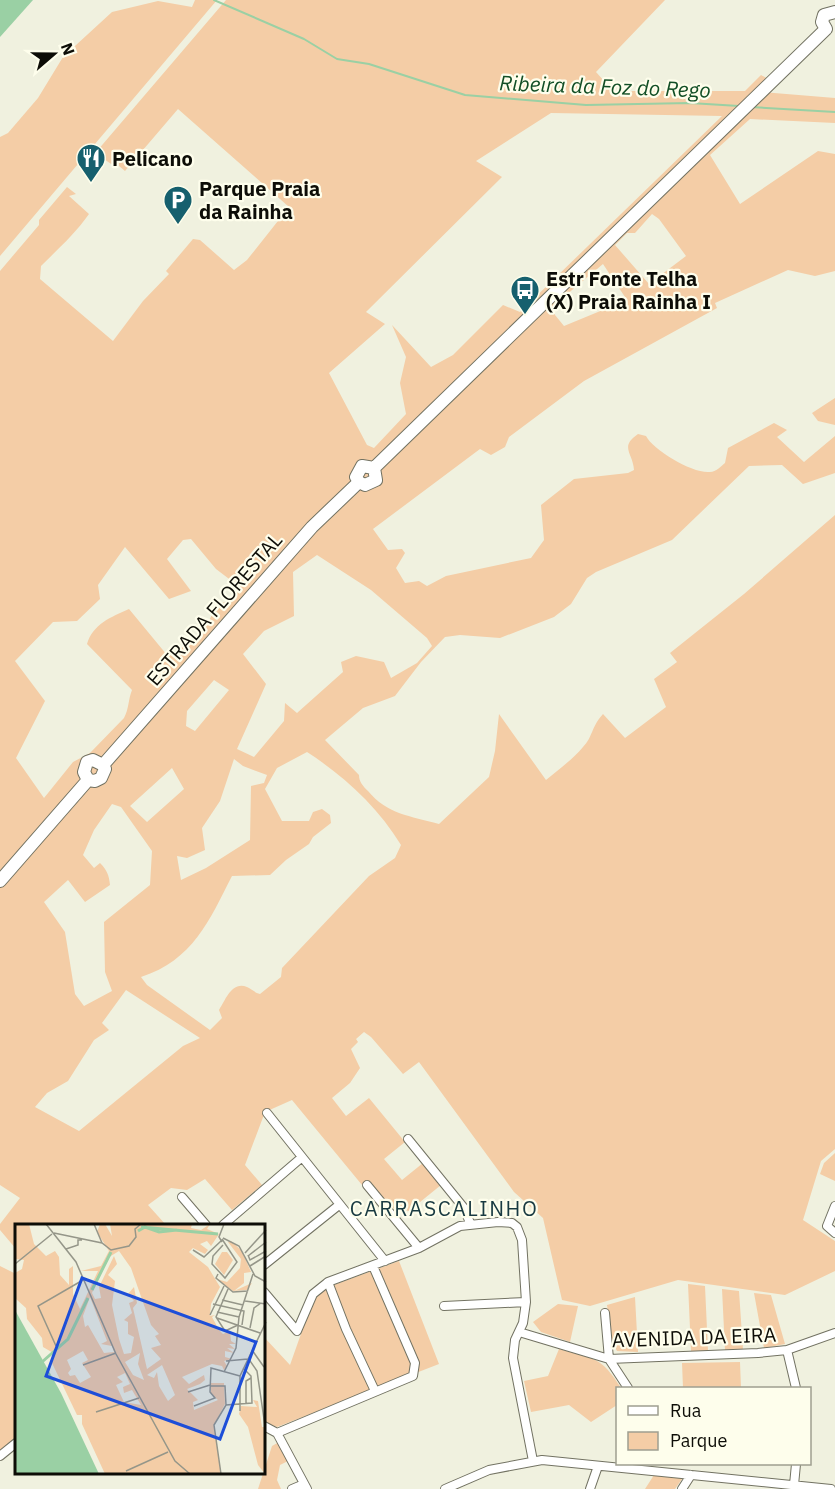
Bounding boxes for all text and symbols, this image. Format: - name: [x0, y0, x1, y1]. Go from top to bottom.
- north arrow: [24, 24, 84, 84]
- text: N: [57, 40, 79, 58]
- water label: Ribeira da Foz do Rego: [499, 68, 711, 104]
- restaurant icon: Pelicano: [75, 142, 107, 184]
- place label: Pelicano: [112, 145, 193, 172]
- place label: Parque Praia da Rainha: [199, 175, 320, 225]
- parking icon: Parque Praia da Rainha: [162, 184, 194, 226]
- place label: Estr Fonte Telha (X) Praia Rainha I: [546, 265, 711, 315]
- bus stop icon: Estr Fonte Telha (X) Praia Rainha I: [509, 274, 541, 316]
- street label: ESTRADA FLORESTAL: [140, 527, 288, 691]
- district label: CARRASCALINHO: [350, 1194, 538, 1222]
- inset map: [15, 1224, 266, 1474]
- street label: AVENIDA DA EIRA: [611, 1321, 777, 1353]
- legend: [616, 1387, 811, 1465]
- text: Rua: [670, 1399, 702, 1422]
- text: Parque: [670, 1429, 728, 1452]

